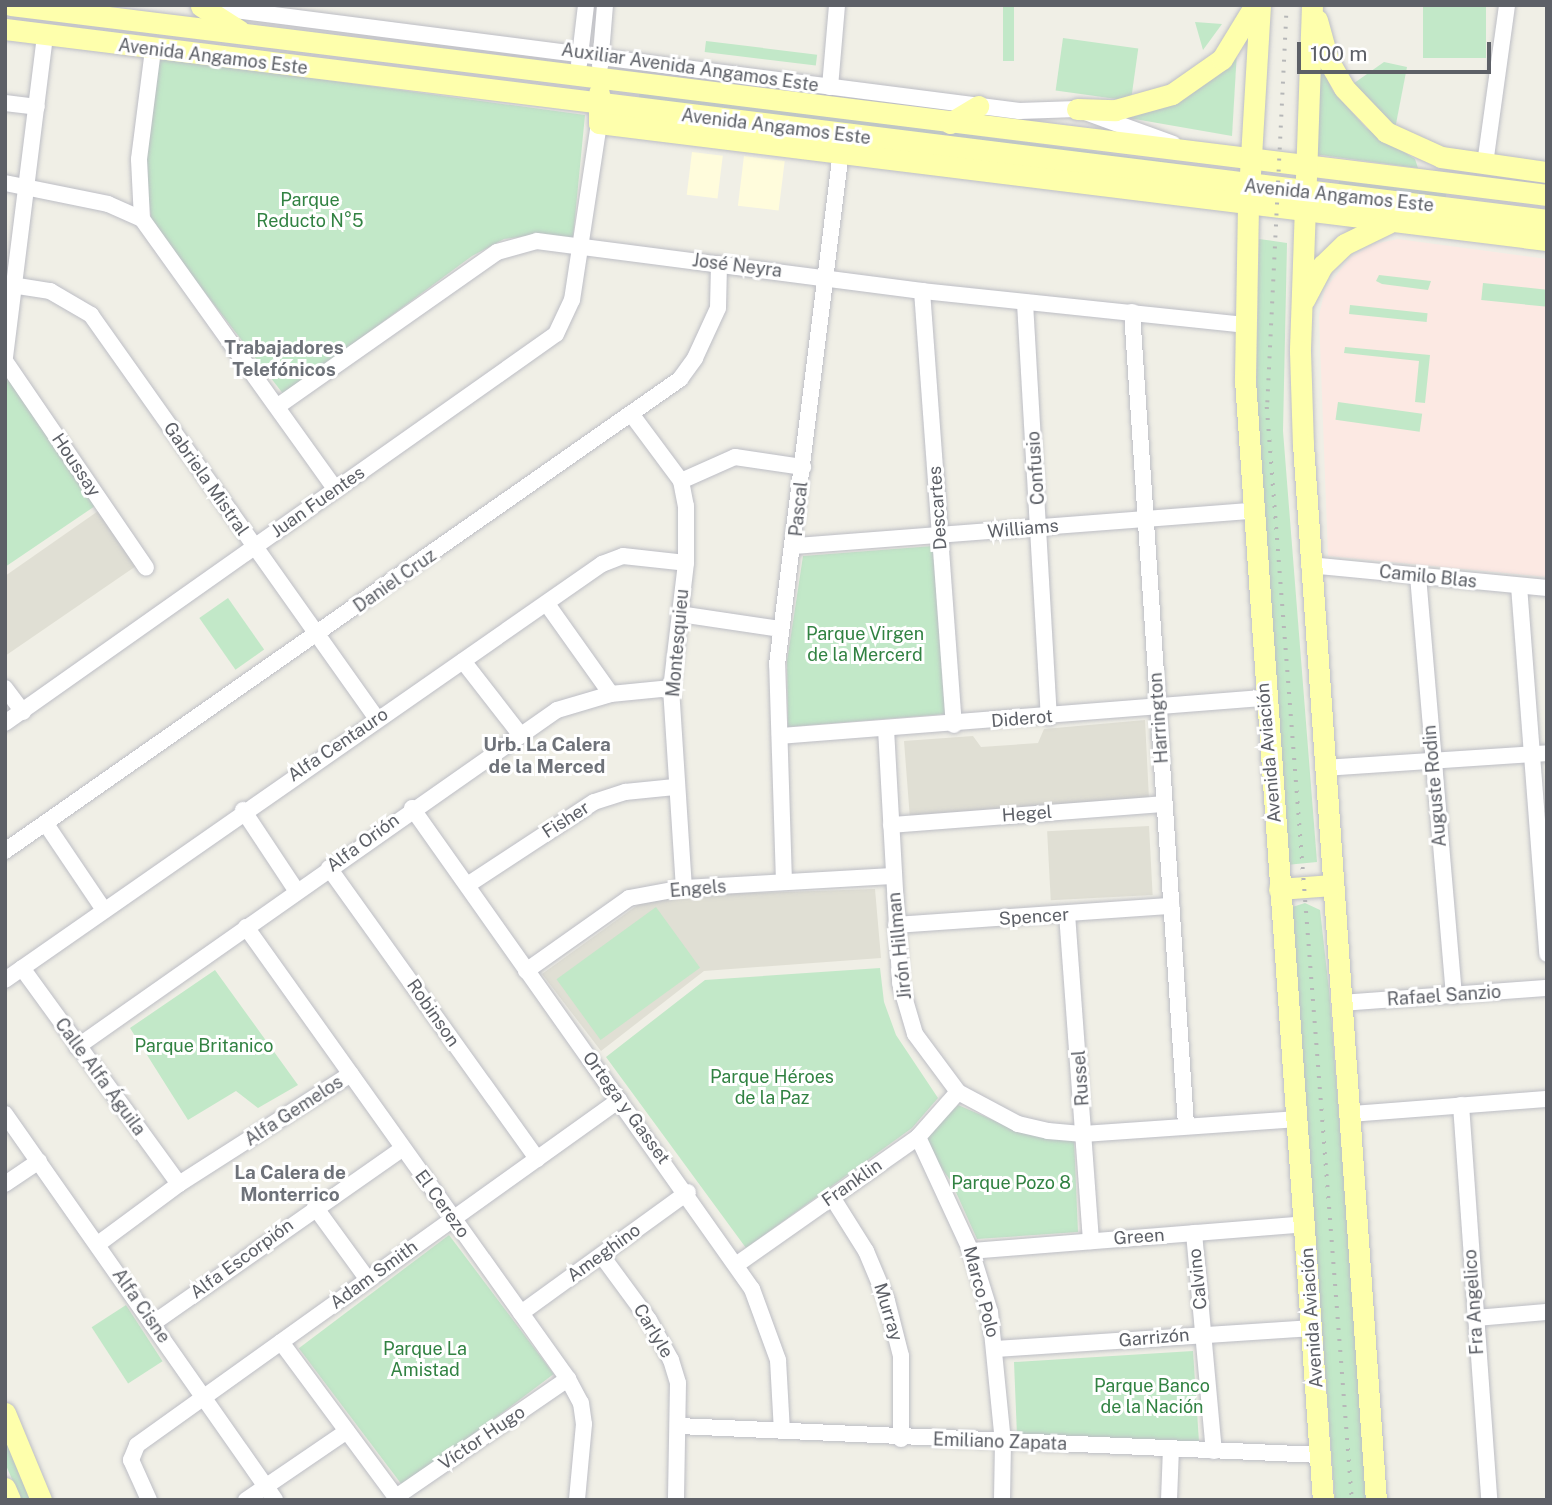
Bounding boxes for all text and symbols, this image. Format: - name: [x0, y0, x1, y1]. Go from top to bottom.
- scale bar: [1300, 28, 1494, 72]
- street label: Avenida Angamos Este: [117, 35, 309, 79]
- street label: Auxiliar Avenida Angamos Este: [560, 39, 820, 97]
- text: 100 m: [1310, 41, 1367, 66]
- street label: Avenida Angamos Este: [680, 105, 872, 149]
- street label: Avenida Angamos Este: [1243, 175, 1435, 217]
- park label: Parque Reducto N°5: [256, 190, 364, 232]
- street label: José Neyra: [691, 250, 783, 282]
- district label: Trabajadores Telefónicos: [224, 337, 344, 381]
- street label: Gabriela Mistral: [159, 418, 253, 540]
- street label: Houssay: [47, 429, 105, 501]
- street label: Confusio: [1023, 430, 1049, 506]
- street label: Juan Fuentes: [267, 462, 369, 542]
- street label: Descartes: [924, 465, 952, 551]
- street label: Pascal: [785, 480, 813, 538]
- street label: Williams: [987, 515, 1059, 543]
- street label: Daniel Cruz: [350, 545, 440, 617]
- street label: Camilo Blas: [1378, 561, 1478, 593]
- street label: Montesquieu: [663, 588, 693, 698]
- park label: Parque Virgen de la Mercerd: [806, 624, 924, 666]
- street label: Harrington: [1145, 672, 1173, 764]
- street label: Avenida Aviación: [1252, 682, 1286, 824]
- street label: Alfa Centauro: [284, 703, 392, 787]
- street label: Diderot: [990, 706, 1054, 732]
- street label: Auguste Rodin: [1419, 724, 1451, 848]
- district label: Urb. La Calera de la Merced: [483, 734, 611, 778]
- street label: Fisher: [538, 797, 594, 843]
- street label: Hegel: [1001, 801, 1053, 827]
- street label: Alfa Orión: [322, 809, 404, 877]
- street label: Engels: [669, 876, 727, 902]
- street label: Jirón Hillman: [884, 891, 916, 1001]
- street label: Spencer: [998, 904, 1070, 930]
- street label: Robinson: [402, 975, 464, 1051]
- street label: Rafael Sanzio: [1386, 981, 1502, 1011]
- street label: Calle Alfa Águila: [50, 1014, 150, 1140]
- park label: Parque Britanico: [134, 1035, 274, 1057]
- street label: Ortega y Gasset: [578, 1047, 674, 1169]
- street label: Russel: [1068, 1049, 1094, 1107]
- park label: Parque Héroes de la Paz: [710, 1067, 834, 1110]
- street label: Alfa Gemelos: [241, 1071, 347, 1151]
- street label: Franklin: [818, 1155, 886, 1211]
- district label: La Calera de Monterrico: [234, 1162, 346, 1206]
- street label: El Cerezo: [410, 1166, 474, 1242]
- park label: Parque Pozo 8: [951, 1172, 1071, 1194]
- street label: Alfa Escorpión: [186, 1214, 298, 1304]
- street label: Ameghino: [563, 1219, 645, 1287]
- street label: Green: [1113, 1224, 1165, 1250]
- street label: Adam Smith: [326, 1236, 422, 1314]
- street label: Marco Polo: [958, 1244, 1004, 1340]
- street label: Calvino: [1184, 1247, 1212, 1311]
- street label: Avenida Aviación: [1296, 1247, 1328, 1389]
- street label: Fra Angelico: [1460, 1249, 1488, 1355]
- street label: Alfa Cisne: [108, 1265, 174, 1347]
- street label: Murray: [869, 1280, 907, 1344]
- street label: Carlyle: [629, 1300, 677, 1362]
- street label: Garrizón: [1118, 1324, 1190, 1352]
- park label: Parque La Amistad: [383, 1339, 467, 1382]
- park label: Parque Banco de la Nación: [1094, 1376, 1210, 1418]
- street label: Víctor Hugo: [435, 1401, 529, 1475]
- street label: Emiliano Zapata: [932, 1429, 1068, 1455]

